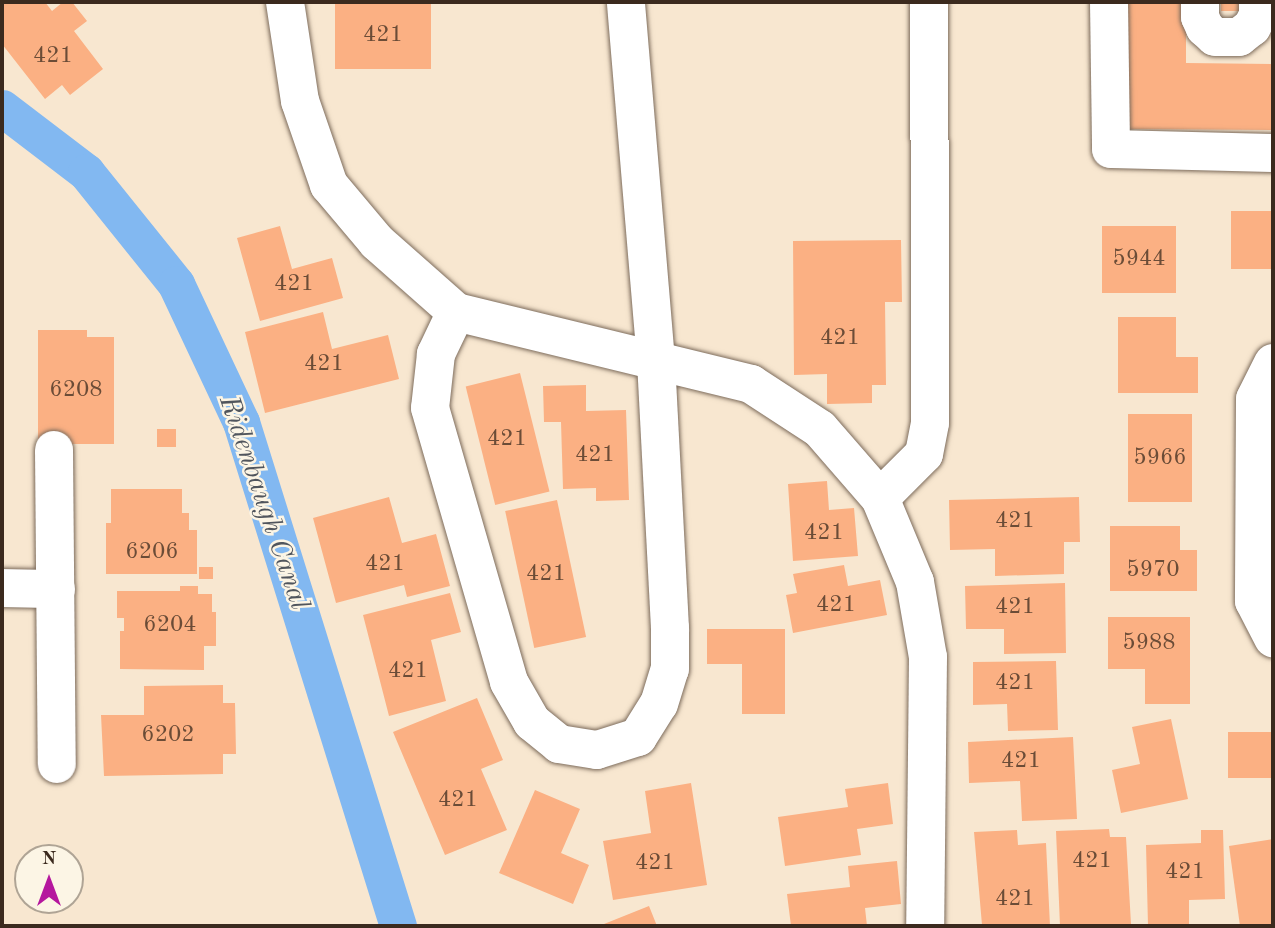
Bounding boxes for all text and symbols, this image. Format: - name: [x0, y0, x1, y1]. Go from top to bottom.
- house number: 421: [363, 21, 403, 49]
- house number: 421: [33, 42, 73, 70]
- house number: 5944: [1112, 245, 1166, 273]
- house number: 421: [274, 270, 314, 298]
- house number: 421: [820, 324, 860, 352]
- house number: 421: [304, 350, 344, 378]
- house number: 6208: [49, 376, 103, 404]
- water label: Ridenbaugh Canal: [211, 391, 315, 615]
- house number: 421: [487, 425, 527, 453]
- house number: 421: [575, 441, 615, 469]
- house number: 5966: [1133, 444, 1187, 472]
- house number: 421: [995, 507, 1035, 535]
- house number: 421: [804, 519, 844, 547]
- house number: 6206: [125, 538, 179, 566]
- house number: 421: [365, 550, 405, 578]
- house number: 5970: [1126, 556, 1180, 584]
- house number: 421: [526, 560, 566, 588]
- house number: 421: [816, 591, 856, 619]
- house number: 421: [995, 593, 1035, 621]
- house number: 6204: [143, 611, 197, 639]
- house number: 5988: [1122, 629, 1176, 657]
- house number: 421: [388, 657, 428, 685]
- house number: 421: [995, 669, 1035, 697]
- house number: 6202: [141, 721, 195, 749]
- house number: 421: [1001, 747, 1041, 775]
- house number: 421: [438, 786, 478, 814]
- north arrow: [14, 844, 84, 914]
- house number: 421: [1072, 847, 1112, 875]
- house number: 421: [635, 849, 675, 877]
- text: N: [42, 850, 56, 869]
- house number: 421: [1165, 858, 1205, 886]
- house number: 421: [995, 885, 1035, 913]

